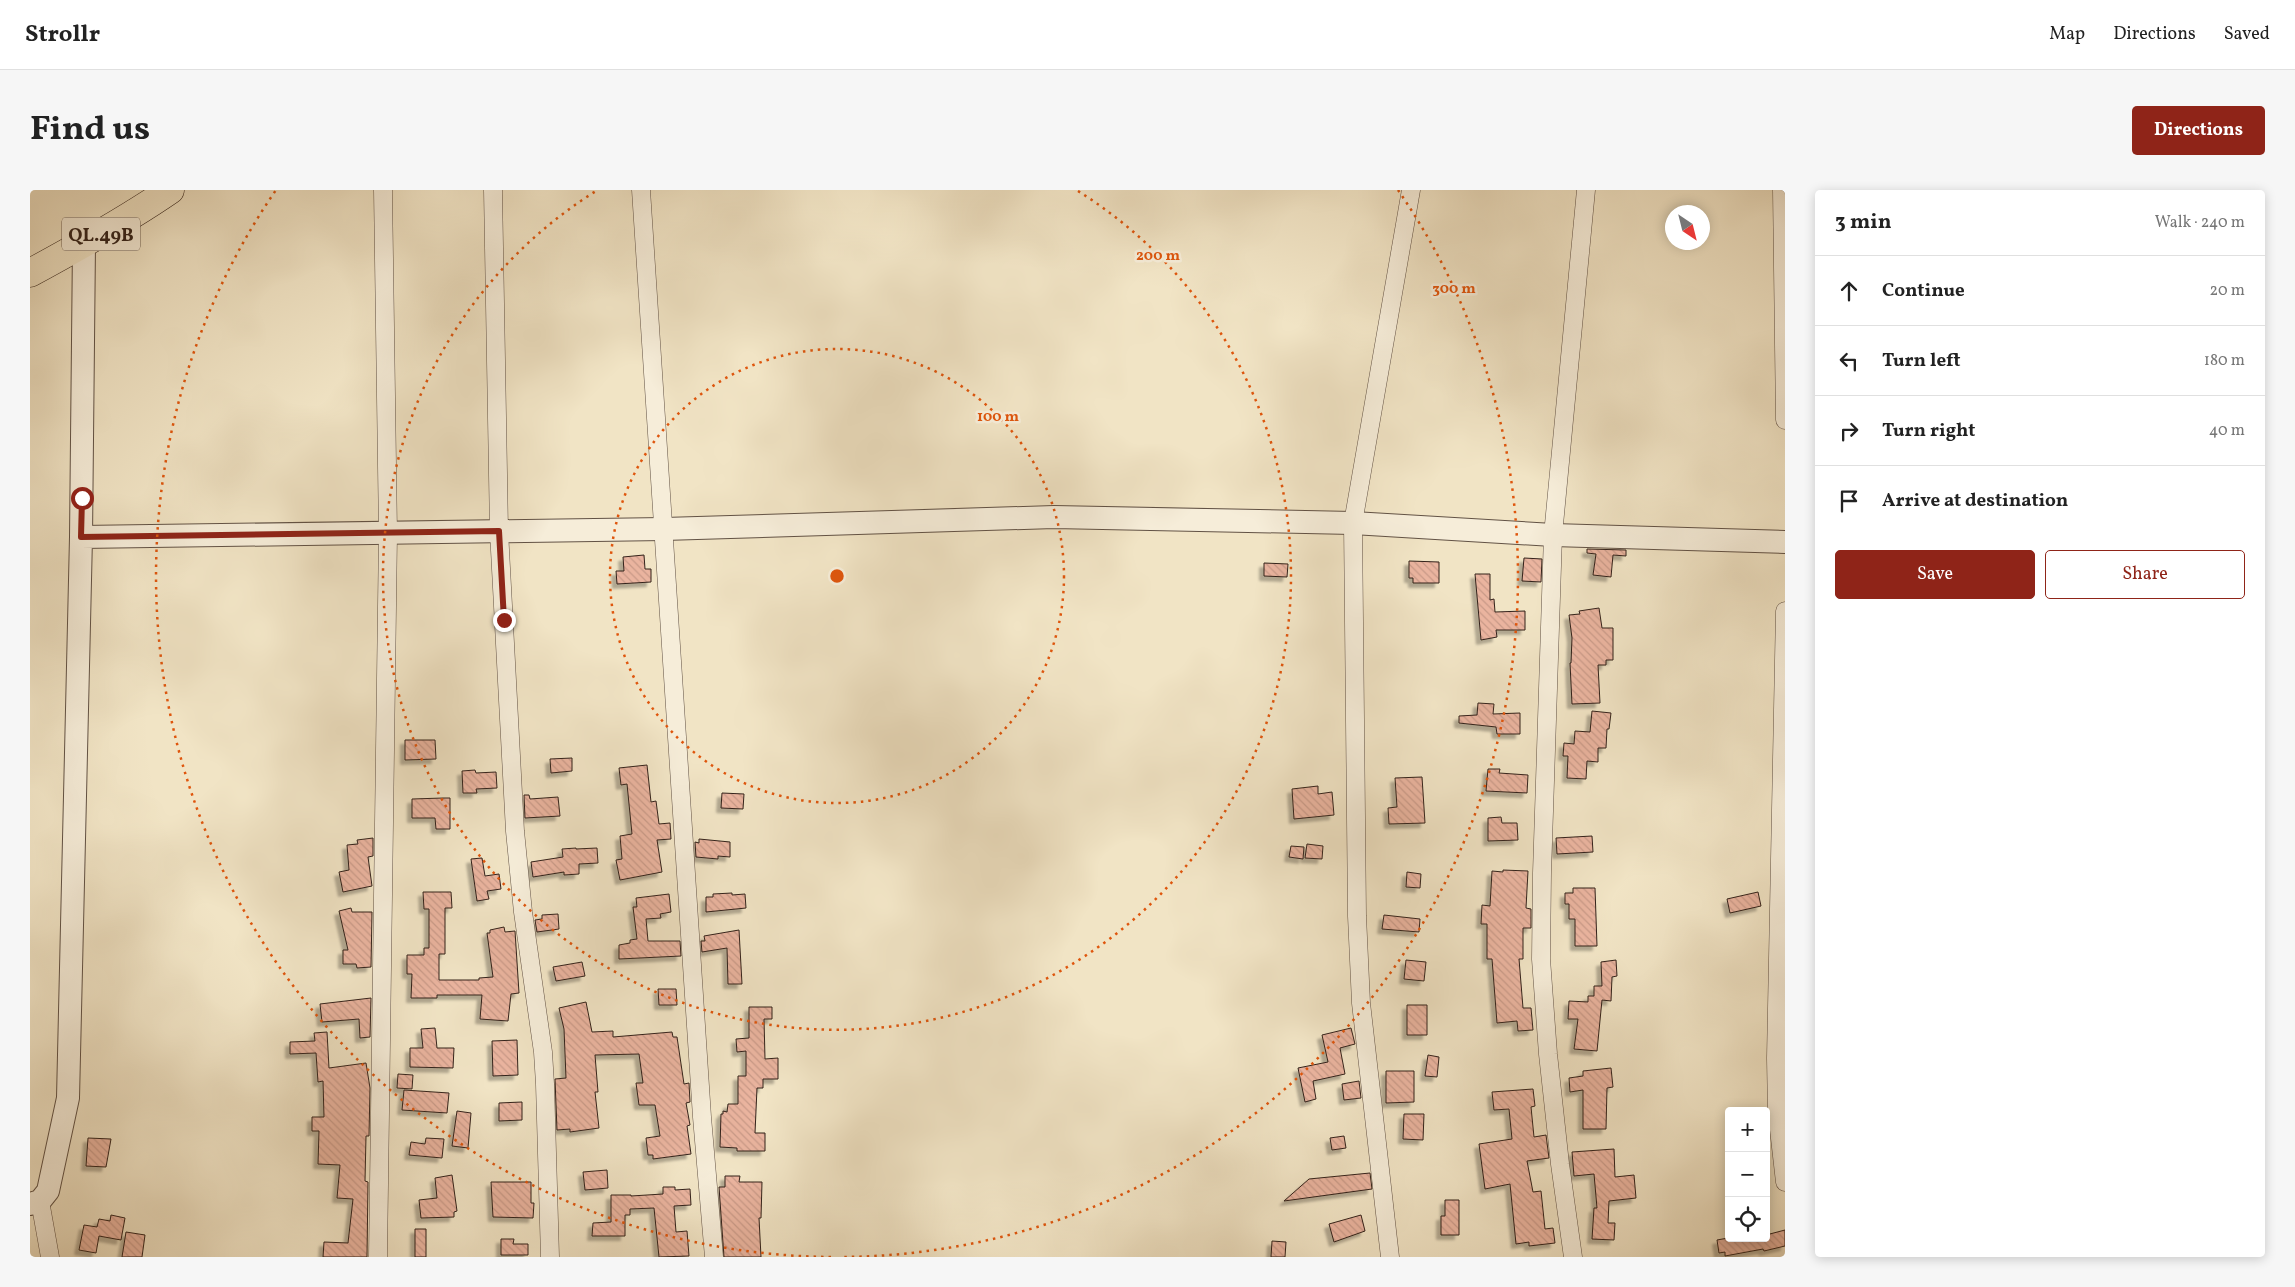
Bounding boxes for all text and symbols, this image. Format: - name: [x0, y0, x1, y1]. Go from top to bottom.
- text: Strollr: [25, 18, 100, 52]
- text: Map: [2049, 22, 2085, 47]
- text: Directions: [2113, 22, 2196, 47]
- text: Saved: [2224, 22, 2270, 47]
- text: Find us: [30, 106, 150, 154]
- button: Directions: [2132, 106, 2265, 155]
- north arrow: [1665, 205, 1710, 250]
- text: 3 min: [1835, 208, 1891, 237]
- text: Walk · 240 m: [2155, 212, 2245, 234]
- road number: QL.49B: [62, 218, 140, 251]
- text: 200 m: [1136, 246, 1180, 267]
- icon: ahead: [1835, 277, 1863, 305]
- text: Continue: [1882, 278, 1965, 304]
- text: 300 m: [1432, 279, 1476, 300]
- text: 20 m: [2210, 280, 2245, 302]
- icon: left: [1835, 347, 1863, 375]
- text: Turn left: [1882, 348, 1961, 374]
- text: 180 m: [2204, 350, 2245, 372]
- text: 100 m: [977, 407, 1020, 428]
- icon: right: [1835, 417, 1863, 445]
- text: Turn right: [1882, 418, 1975, 444]
- text: 40 m: [2209, 420, 2245, 442]
- route start: [71, 487, 94, 510]
- icon: arrive: [1835, 487, 1863, 515]
- text: Arrive at destination: [1882, 488, 2068, 514]
- button: Save: [1835, 550, 2035, 599]
- button: Share: [2045, 550, 2245, 599]
- centre of rings: [828, 567, 846, 585]
- route end: [493, 609, 516, 632]
- map controls: [1725, 1107, 1770, 1242]
- button: +: [1725, 1107, 1770, 1152]
- button: −: [1725, 1152, 1770, 1197]
- button: locate: [1725, 1197, 1770, 1242]

